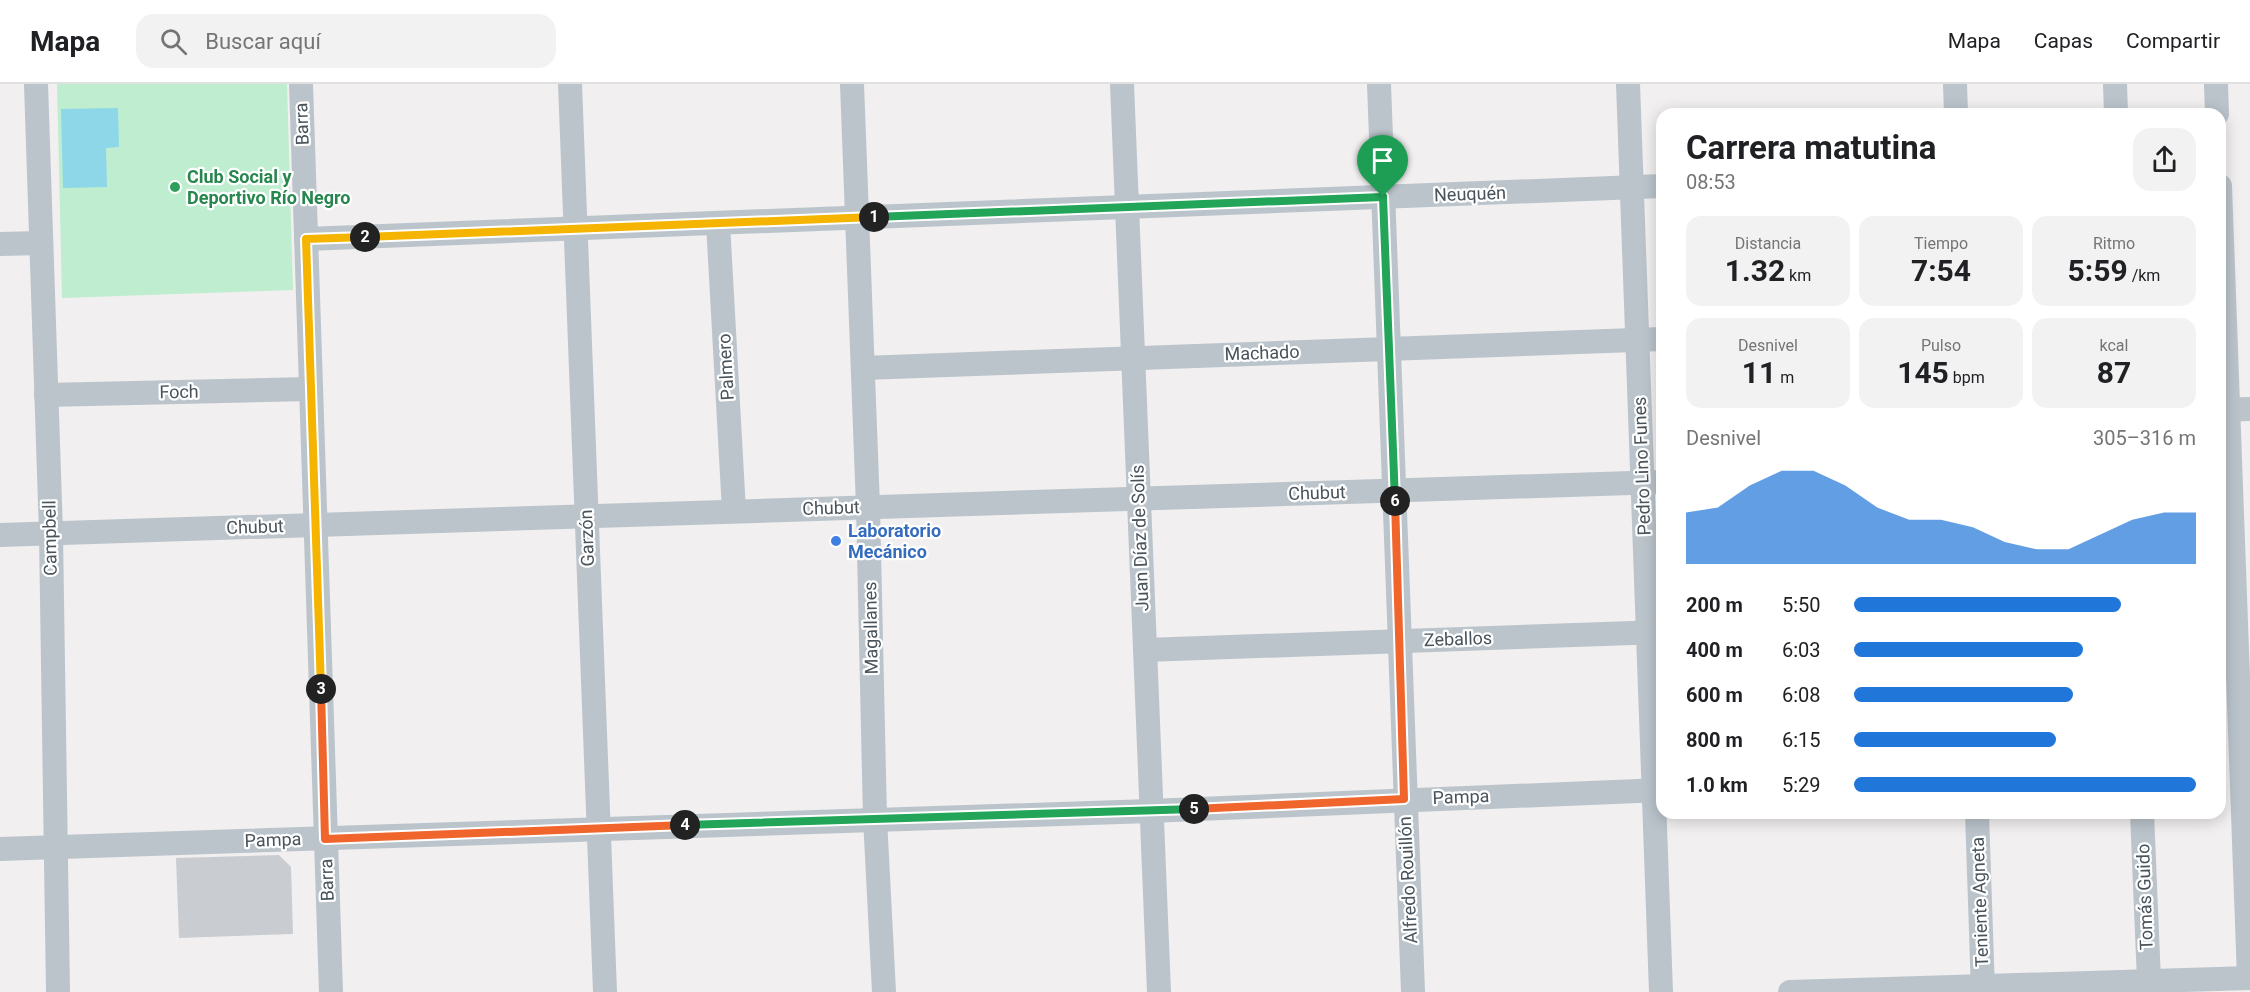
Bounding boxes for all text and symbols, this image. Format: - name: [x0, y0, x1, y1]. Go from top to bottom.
- search box: [136, 14, 556, 68]
- text: Mapa: [30, 25, 100, 58]
- icon: search: [157, 25, 190, 58]
- text: Buscar aquí: [205, 29, 321, 54]
- text: Mapa: [1948, 29, 2001, 53]
- text: Capas: [2034, 29, 2093, 53]
- text: Compartir: [2126, 29, 2220, 53]
- street label: Barra: [290, 102, 313, 146]
- text: Carrera matutina: [1686, 128, 1936, 167]
- button: share: [2133, 128, 2196, 191]
- pin: [1357, 135, 1408, 197]
- icon: arrive: [1366, 144, 1399, 177]
- place label: Club Social y Deportivo Río Negro: [187, 166, 350, 208]
- text: 08:53: [1686, 170, 1736, 194]
- marker: Club Social y Deportivo Río Negro: [168, 180, 182, 194]
- street label: Neuquén: [1434, 182, 1506, 205]
- pin: 1: [859, 202, 889, 232]
- text: 1: [869, 207, 879, 226]
- pin: 2: [350, 222, 380, 252]
- text: 2: [360, 227, 370, 246]
- text: Distancia: [1735, 234, 1801, 253]
- text: Tiempo: [1914, 234, 1968, 253]
- text: Ritmo: [2093, 234, 2135, 253]
- text: 1.32: [1725, 253, 1785, 288]
- text: 7:54: [1911, 253, 1971, 288]
- text: 5:59: [2068, 253, 2128, 288]
- text: km: [1785, 266, 1811, 285]
- text: /km: [2128, 266, 2160, 285]
- street label: Palmero: [713, 333, 738, 401]
- text: Desnivel: [1738, 336, 1798, 355]
- text: Pulso: [1921, 336, 1961, 355]
- text: kcal: [2100, 336, 2128, 355]
- street label: Machado: [1224, 341, 1300, 364]
- text: 11: [1742, 355, 1776, 390]
- text: 145: [1897, 355, 1949, 390]
- text: 87: [2097, 355, 2131, 390]
- text: m: [1776, 368, 1794, 387]
- text: bpm: [1949, 368, 1985, 387]
- street label: Foch: [159, 381, 199, 402]
- street label: Pedro Lino Funes: [1629, 396, 1654, 536]
- text: Desnivel: [1686, 426, 1761, 450]
- text: 305–316 m: [2093, 426, 2196, 450]
- street label: Juan Díaz de Solís: [1126, 464, 1153, 612]
- street label: Chubut: [1288, 481, 1346, 504]
- pin: 6: [1380, 486, 1410, 516]
- text: 6: [1390, 491, 1400, 510]
- street label: Chubut: [802, 496, 860, 519]
- street label: Campbell: [38, 500, 61, 576]
- street label: Garzón: [575, 509, 598, 567]
- street label: Chubut: [226, 515, 284, 538]
- place label: Laboratorio Mecánico: [848, 520, 941, 562]
- marker: Laboratorio Mecánico: [829, 534, 843, 548]
- street label: Magallanes: [859, 581, 882, 675]
- text: 200 m: [1686, 593, 1743, 617]
- text: 5:50: [1782, 593, 1821, 617]
- street label: Zeballos: [1423, 627, 1493, 650]
- text: 400 m: [1686, 638, 1743, 662]
- text: 6:03: [1782, 638, 1821, 662]
- pin: 3: [306, 674, 336, 704]
- text: 3: [316, 679, 326, 698]
- text: 600 m: [1686, 683, 1743, 707]
- text: 6:08: [1782, 683, 1821, 707]
- text: 800 m: [1686, 728, 1743, 752]
- text: 6:15: [1782, 728, 1821, 752]
- text: 1.0 km: [1686, 773, 1748, 797]
- text: 5:29: [1782, 773, 1821, 797]
- street label: Pampa: [1432, 785, 1490, 808]
- pin: 5: [1179, 794, 1209, 824]
- text: 5: [1189, 799, 1199, 818]
- pin: 4: [670, 810, 700, 840]
- text: 4: [680, 815, 690, 834]
- street label: Alfredo Rouillón: [1394, 816, 1421, 944]
- street label: Pampa: [244, 828, 302, 851]
- street label: Teniente Agneta: [1967, 837, 1992, 967]
- street label: Tomás Guido: [2132, 843, 2157, 951]
- street label: Barra: [315, 858, 338, 902]

